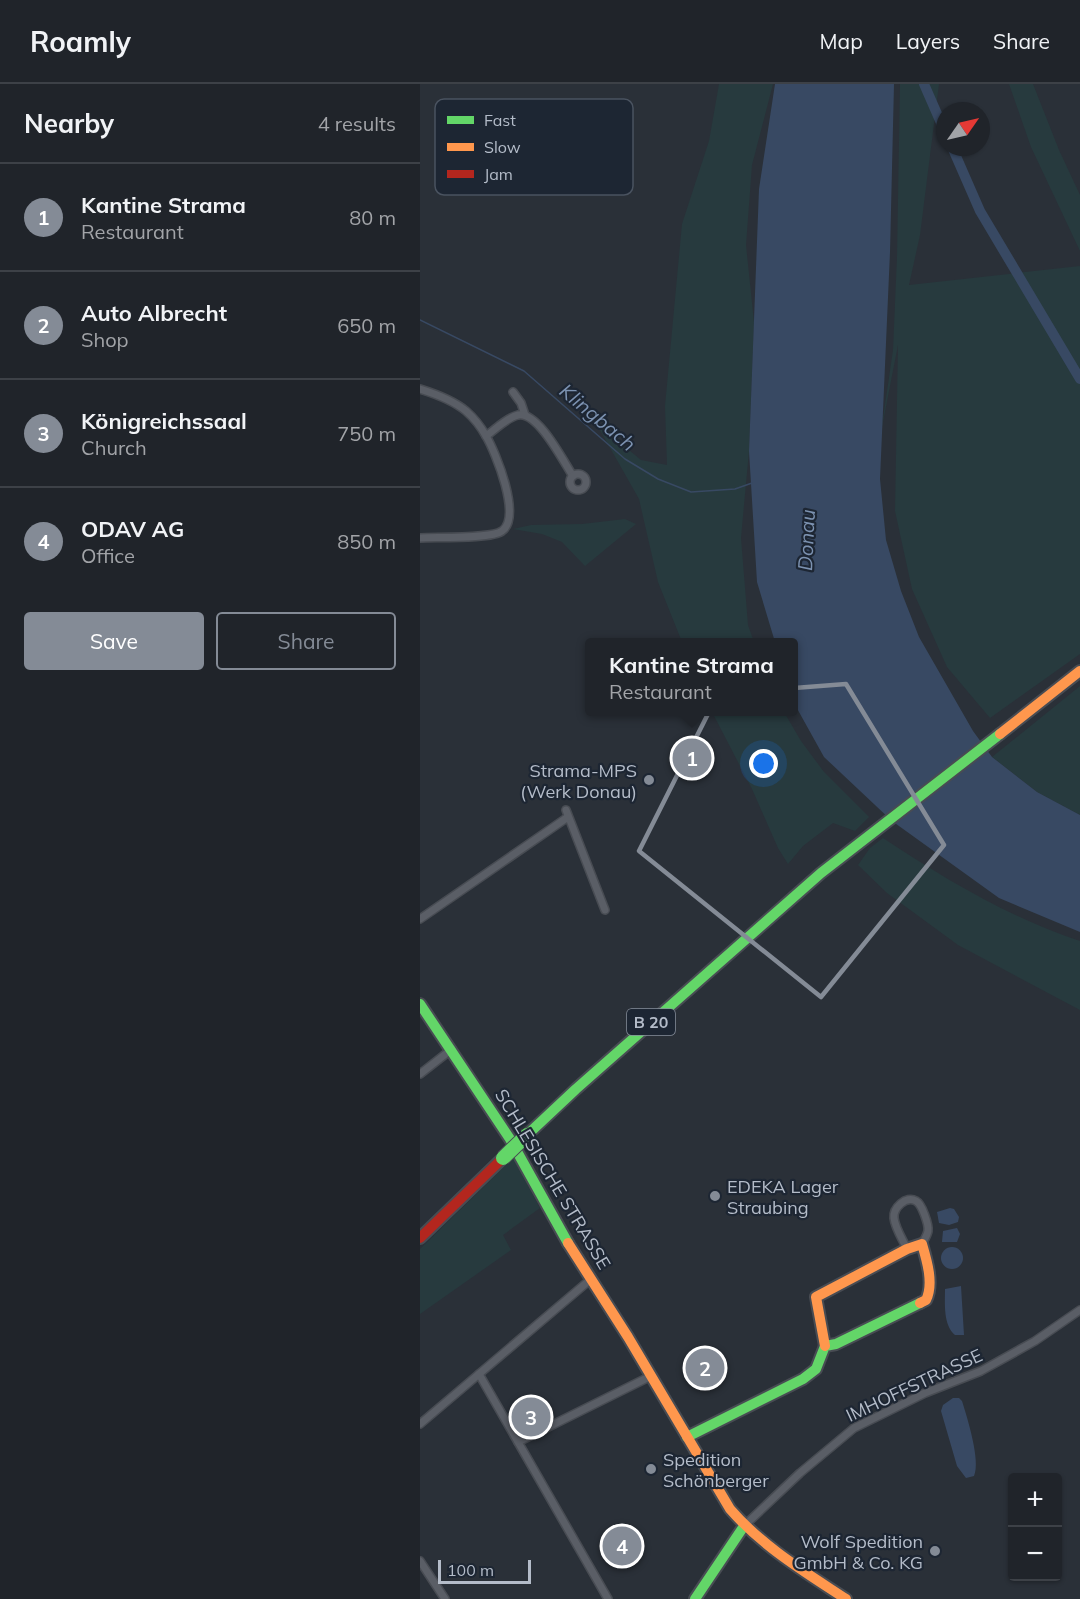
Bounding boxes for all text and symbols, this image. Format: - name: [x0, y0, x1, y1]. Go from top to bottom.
- text: Roamly: [30, 24, 131, 59]
- text: Map: [820, 28, 863, 54]
- text: Layers: [896, 28, 960, 54]
- text: Share: [993, 28, 1050, 54]
- legend: [435, 99, 633, 195]
- north arrow: [936, 102, 990, 156]
- text: Nearby: [24, 107, 114, 140]
- text: Fast: [484, 110, 516, 130]
- text: 4 results: [318, 111, 396, 136]
- text: Slow: [484, 137, 521, 157]
- text: Jam: [484, 164, 513, 184]
- text: Kantine Strama: [81, 191, 246, 219]
- text: 1: [38, 205, 50, 230]
- text: 80 m: [349, 205, 396, 230]
- text: Restaurant: [81, 219, 184, 244]
- text: Auto Albrecht: [81, 299, 227, 327]
- text: 2: [38, 313, 50, 338]
- text: 650 m: [337, 313, 396, 338]
- text: Shop: [81, 327, 129, 352]
- water label: Klingbach: [555, 378, 641, 456]
- text: Königreichssaal: [81, 407, 247, 435]
- text: 3: [38, 421, 50, 446]
- text: 750 m: [337, 421, 396, 446]
- text: Church: [81, 435, 147, 460]
- water label: Donau: [792, 509, 820, 571]
- text: ODAV AG: [81, 515, 184, 543]
- text: 4: [38, 529, 50, 554]
- text: 850 m: [337, 529, 396, 554]
- text: Office: [81, 543, 135, 568]
- button: Save: [24, 612, 204, 670]
- button: Share: [216, 612, 396, 670]
- popup: [585, 638, 798, 716]
- text: Kantine Strama: [609, 651, 774, 679]
- text: Restaurant: [609, 679, 712, 704]
- pin: 1: [672, 736, 712, 780]
- your location: [749, 749, 778, 778]
- place label: Strama-MPS (Werk Donau): [520, 759, 637, 803]
- marker: Strama-MPS (Werk Donau): [642, 773, 656, 787]
- road number: B 20: [627, 1009, 675, 1035]
- street label: SCHLESISCHE STRASSE: [490, 1085, 616, 1273]
- place label: EDEKA Lager Straubing: [727, 1175, 839, 1219]
- marker: EDEKA Lager Straubing: [708, 1189, 722, 1203]
- street label: IMHOFFSTRASSE: [842, 1343, 986, 1427]
- pin: 2: [686, 1346, 724, 1390]
- pin: 3: [512, 1394, 550, 1440]
- place label: Spedition Schönberger: [663, 1448, 769, 1492]
- marker: Spedition Schönberger: [644, 1462, 658, 1476]
- map controls: [1008, 1473, 1062, 1581]
- button: +: [1008, 1473, 1062, 1527]
- pin: 4: [602, 1524, 642, 1568]
- button: −: [1008, 1527, 1062, 1581]
- place label: Wolf Spedition GmbH & Co. KG: [794, 1530, 923, 1574]
- marker: Wolf Spedition GmbH & Co. KG: [928, 1544, 942, 1558]
- scale bar: [438, 1557, 531, 1584]
- text: 100 m: [447, 1560, 494, 1580]

